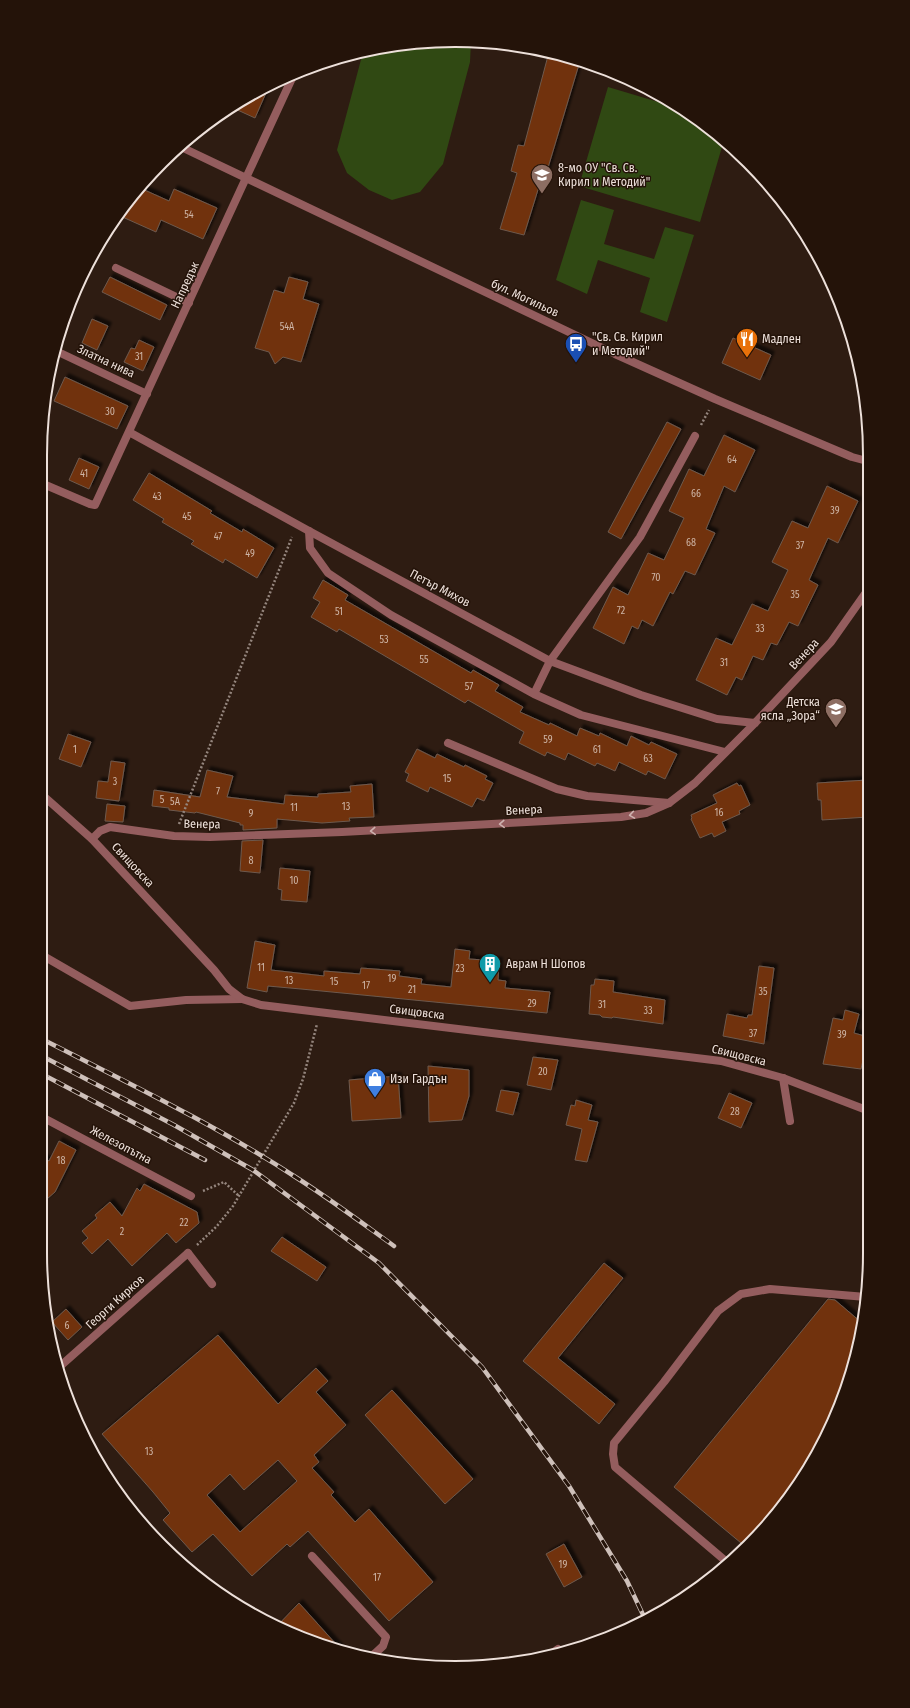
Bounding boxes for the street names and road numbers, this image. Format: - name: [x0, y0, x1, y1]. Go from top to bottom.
- street label: Напредък: [168, 259, 202, 311]
- street label: бул. Могильов: [489, 276, 561, 320]
- street label: Златна нива: [75, 342, 137, 381]
- street label: Петър Михов: [408, 566, 472, 610]
- street label: Венера: [786, 636, 822, 672]
- street label: Венера: [505, 802, 543, 818]
- street label: Венера: [183, 817, 221, 831]
- street label: Свищовска: [109, 840, 157, 890]
- street label: Свищовска: [389, 1002, 446, 1022]
- street label: Свищовска: [710, 1041, 768, 1069]
- street label: Железопътна: [88, 1123, 154, 1167]
- street label: Георги Кирков: [83, 1272, 147, 1332]

